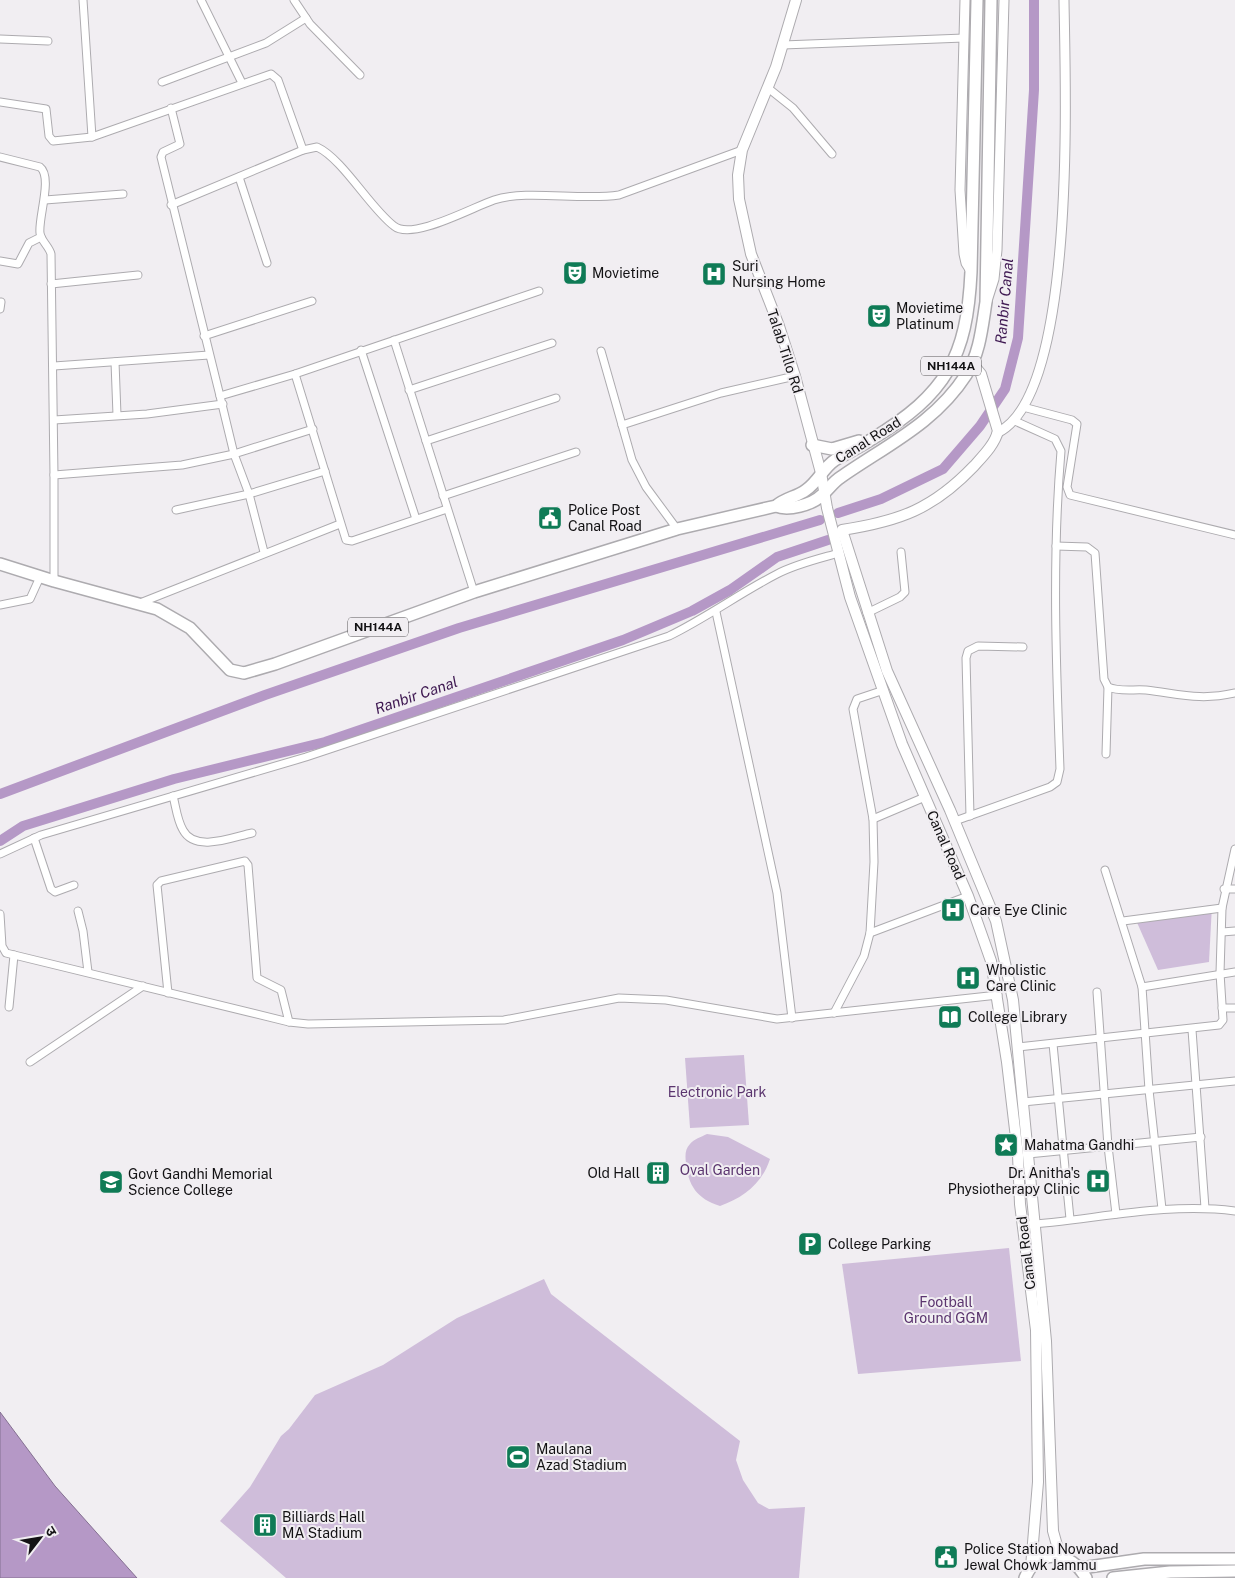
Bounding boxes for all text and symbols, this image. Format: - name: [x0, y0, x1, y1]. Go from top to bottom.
- water label: Ranbir Canal: [992, 257, 1016, 345]
- place label: Suri Nursing Home: [732, 258, 826, 290]
- theatre icon: Movietime: [562, 260, 588, 286]
- hospital icon: Suri Nursing Home: [701, 261, 727, 287]
- place label: Movietime: [592, 265, 659, 281]
- place label: Movietime Platinum: [896, 300, 963, 332]
- theatre icon: Movietime Platinum: [866, 303, 892, 329]
- street label: Talab Tillo Rd: [764, 307, 806, 395]
- road number: NH144A: [921, 356, 981, 376]
- street label: Canal Road: [832, 414, 904, 466]
- place label: Police Post Canal Road: [568, 502, 642, 534]
- public building icon: Police Post Canal Road: [537, 505, 563, 531]
- road number: NH144A: [348, 618, 408, 636]
- water label: Ranbir Canal: [372, 673, 460, 717]
- street label: Canal Road: [924, 808, 968, 882]
- hospital icon: Care Eye Clinic: [940, 897, 966, 923]
- place label: Care Eye Clinic: [970, 902, 1067, 918]
- place label: Wholistic Care Clinic: [986, 962, 1056, 994]
- hospital icon: Wholistic Care Clinic: [955, 965, 981, 991]
- library icon: College Library: [937, 1004, 963, 1030]
- place label: College Library: [968, 1009, 1068, 1025]
- park label: Electronic Park: [668, 1084, 766, 1100]
- place icon: Mahatma Gandhi: [993, 1132, 1019, 1158]
- place label: Mahatma Gandhi: [1024, 1137, 1134, 1153]
- building icon: Old Hall: [645, 1160, 671, 1186]
- park label: Oval Garden: [680, 1162, 760, 1178]
- place label: Old Hall: [587, 1165, 640, 1181]
- place label: Dr. Anitha's Physiotherapy Clinic: [948, 1165, 1080, 1197]
- place label: Govt Gandhi Memorial Science College: [128, 1166, 273, 1198]
- hospital icon: Dr. Anitha's Physiotherapy Clinic: [1085, 1168, 1111, 1194]
- school or university icon: Govt Gandhi Memorial Science College: [98, 1169, 124, 1195]
- street label: Canal Road: [1014, 1215, 1038, 1291]
- parking icon: College Parking: [797, 1231, 823, 1257]
- place label: College Parking: [828, 1236, 932, 1252]
- park label: Football Ground GGM: [904, 1294, 988, 1326]
- place label: Maulana Azad Stadium: [536, 1441, 627, 1473]
- sports icon: Maulana Azad Stadium: [505, 1444, 531, 1470]
- place label: Billiards Hall MA Stadium: [282, 1509, 365, 1541]
- building icon: Billiards Hall MA Stadium: [252, 1512, 278, 1538]
- north arrow: [15, 1513, 65, 1563]
- text: उ: [42, 1524, 61, 1540]
- place label: Police Station Nowabad Jewal Chowk Jammu: [964, 1541, 1119, 1573]
- public building icon: Police Station Nowabad Jewal Chowk Jammu: [933, 1544, 959, 1570]

